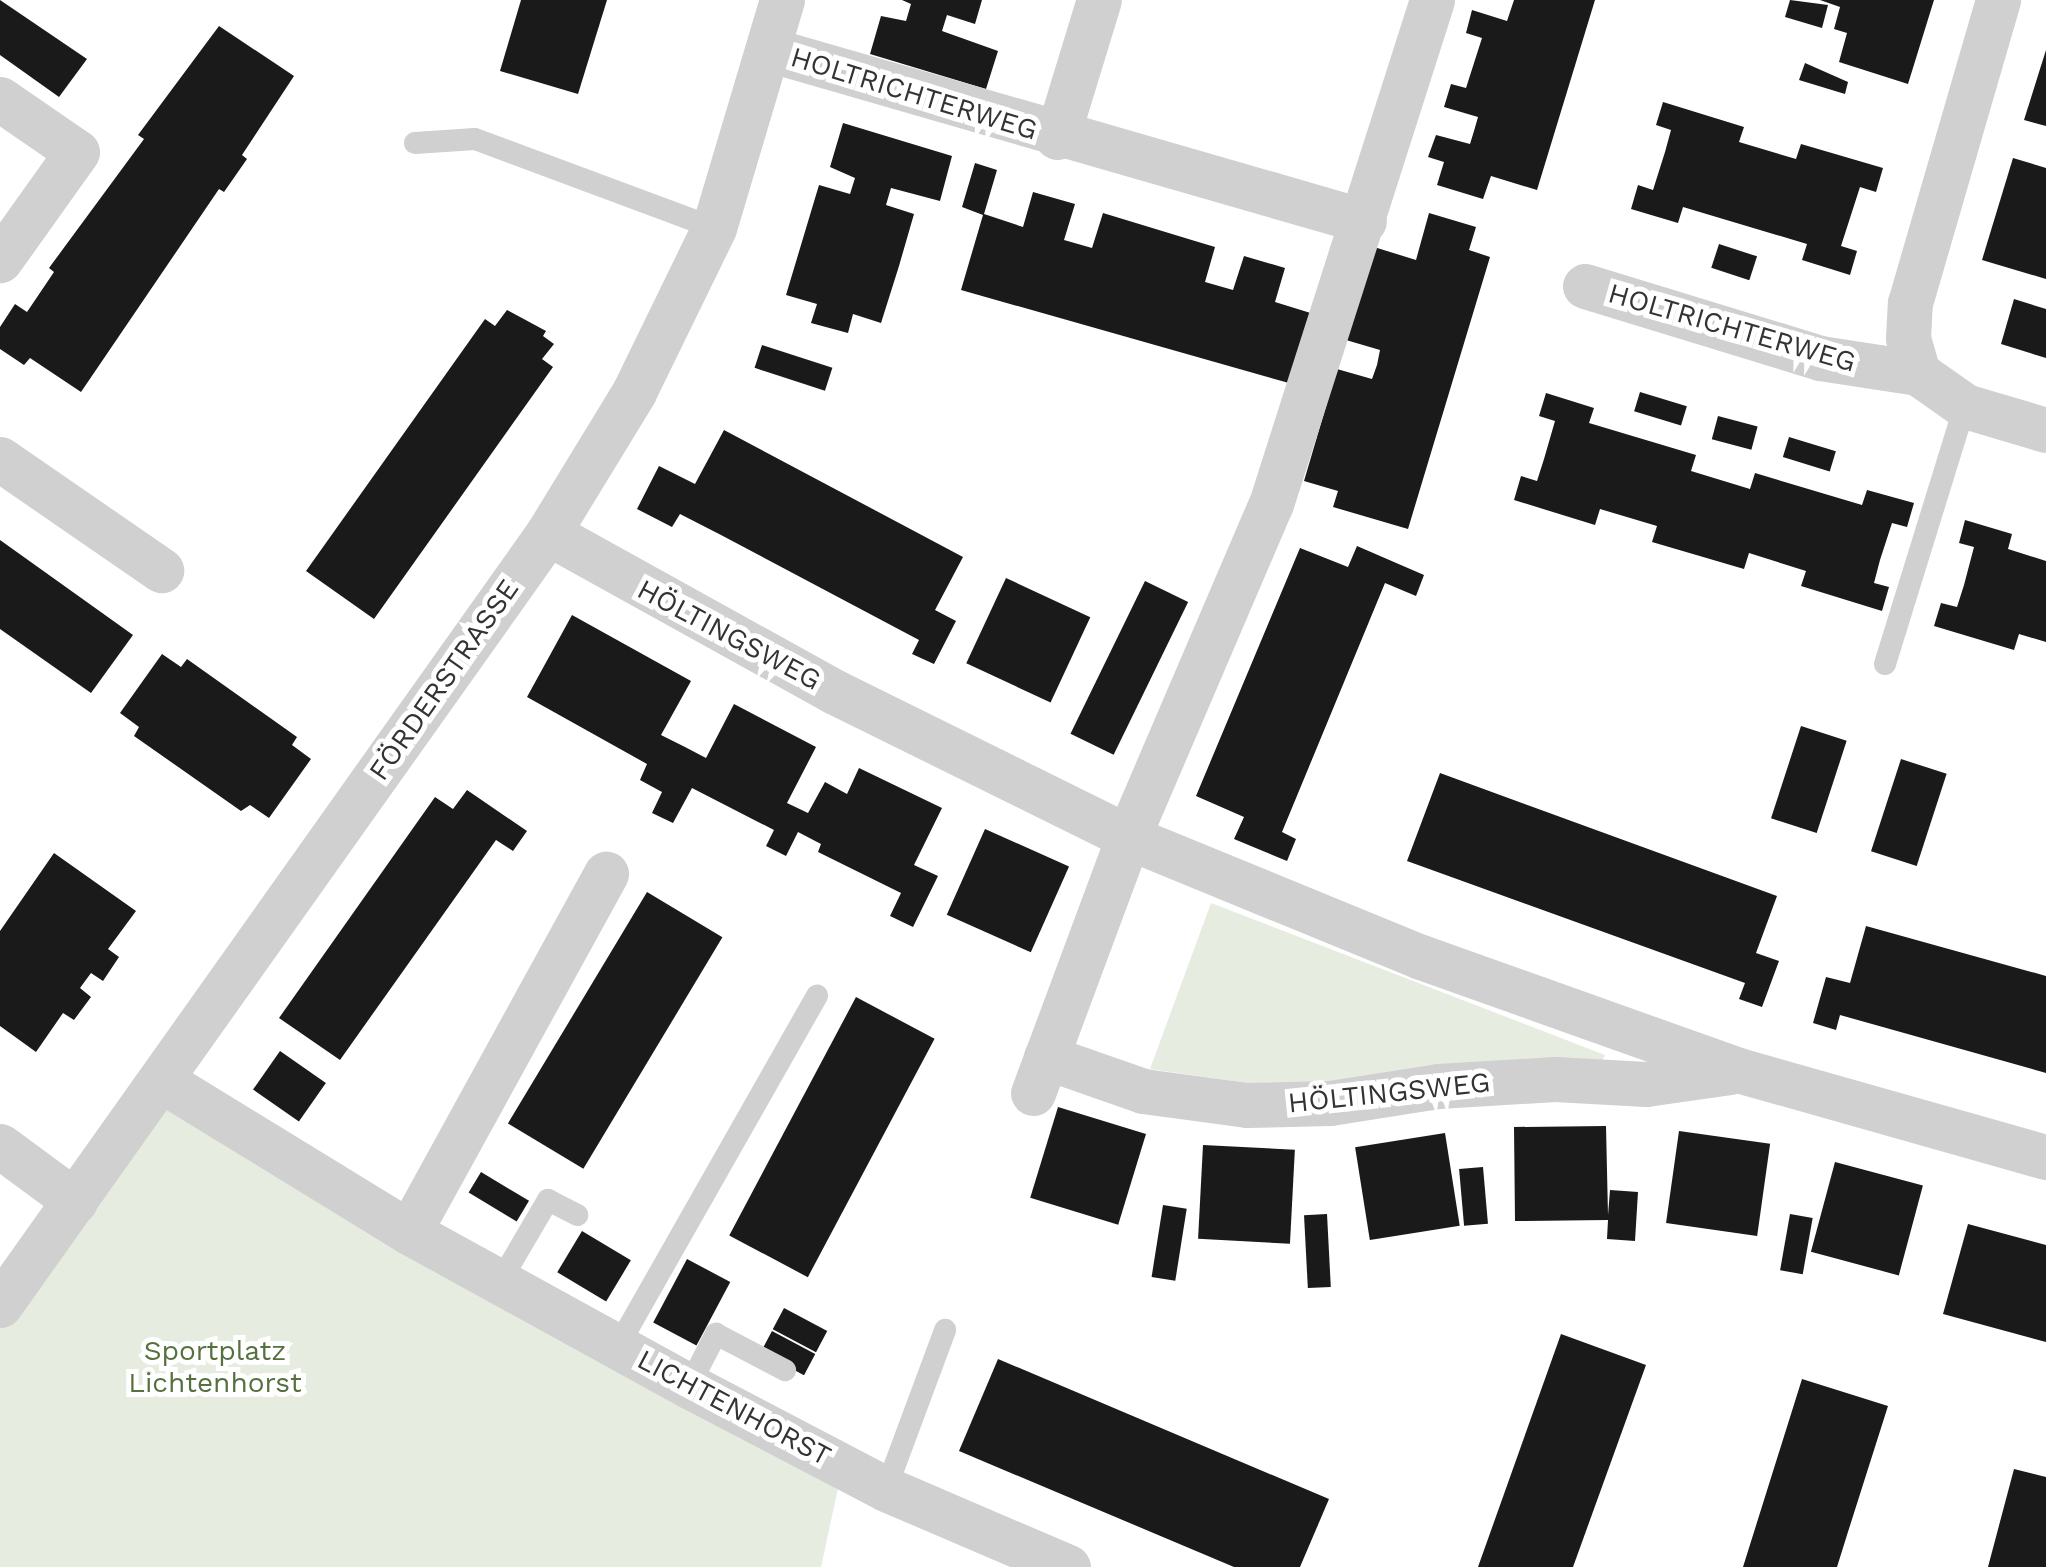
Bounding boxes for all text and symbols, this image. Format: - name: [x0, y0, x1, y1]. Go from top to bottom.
- street label: HOLTRICHTERWEG: [787, 41, 1041, 147]
- street label: HOLTRICHTERWEG: [1604, 277, 1860, 379]
- street label: FÖRDERSTRASSE: [362, 573, 526, 787]
- street label: HÖLTINGSWEG: [631, 573, 827, 697]
- street label: HÖLTINGSWEG: [1286, 1066, 1492, 1120]
- park label: Sportplatz Lichtenhorst: [128, 1334, 302, 1400]
- street label: LICHTENHORST: [632, 1343, 836, 1473]

